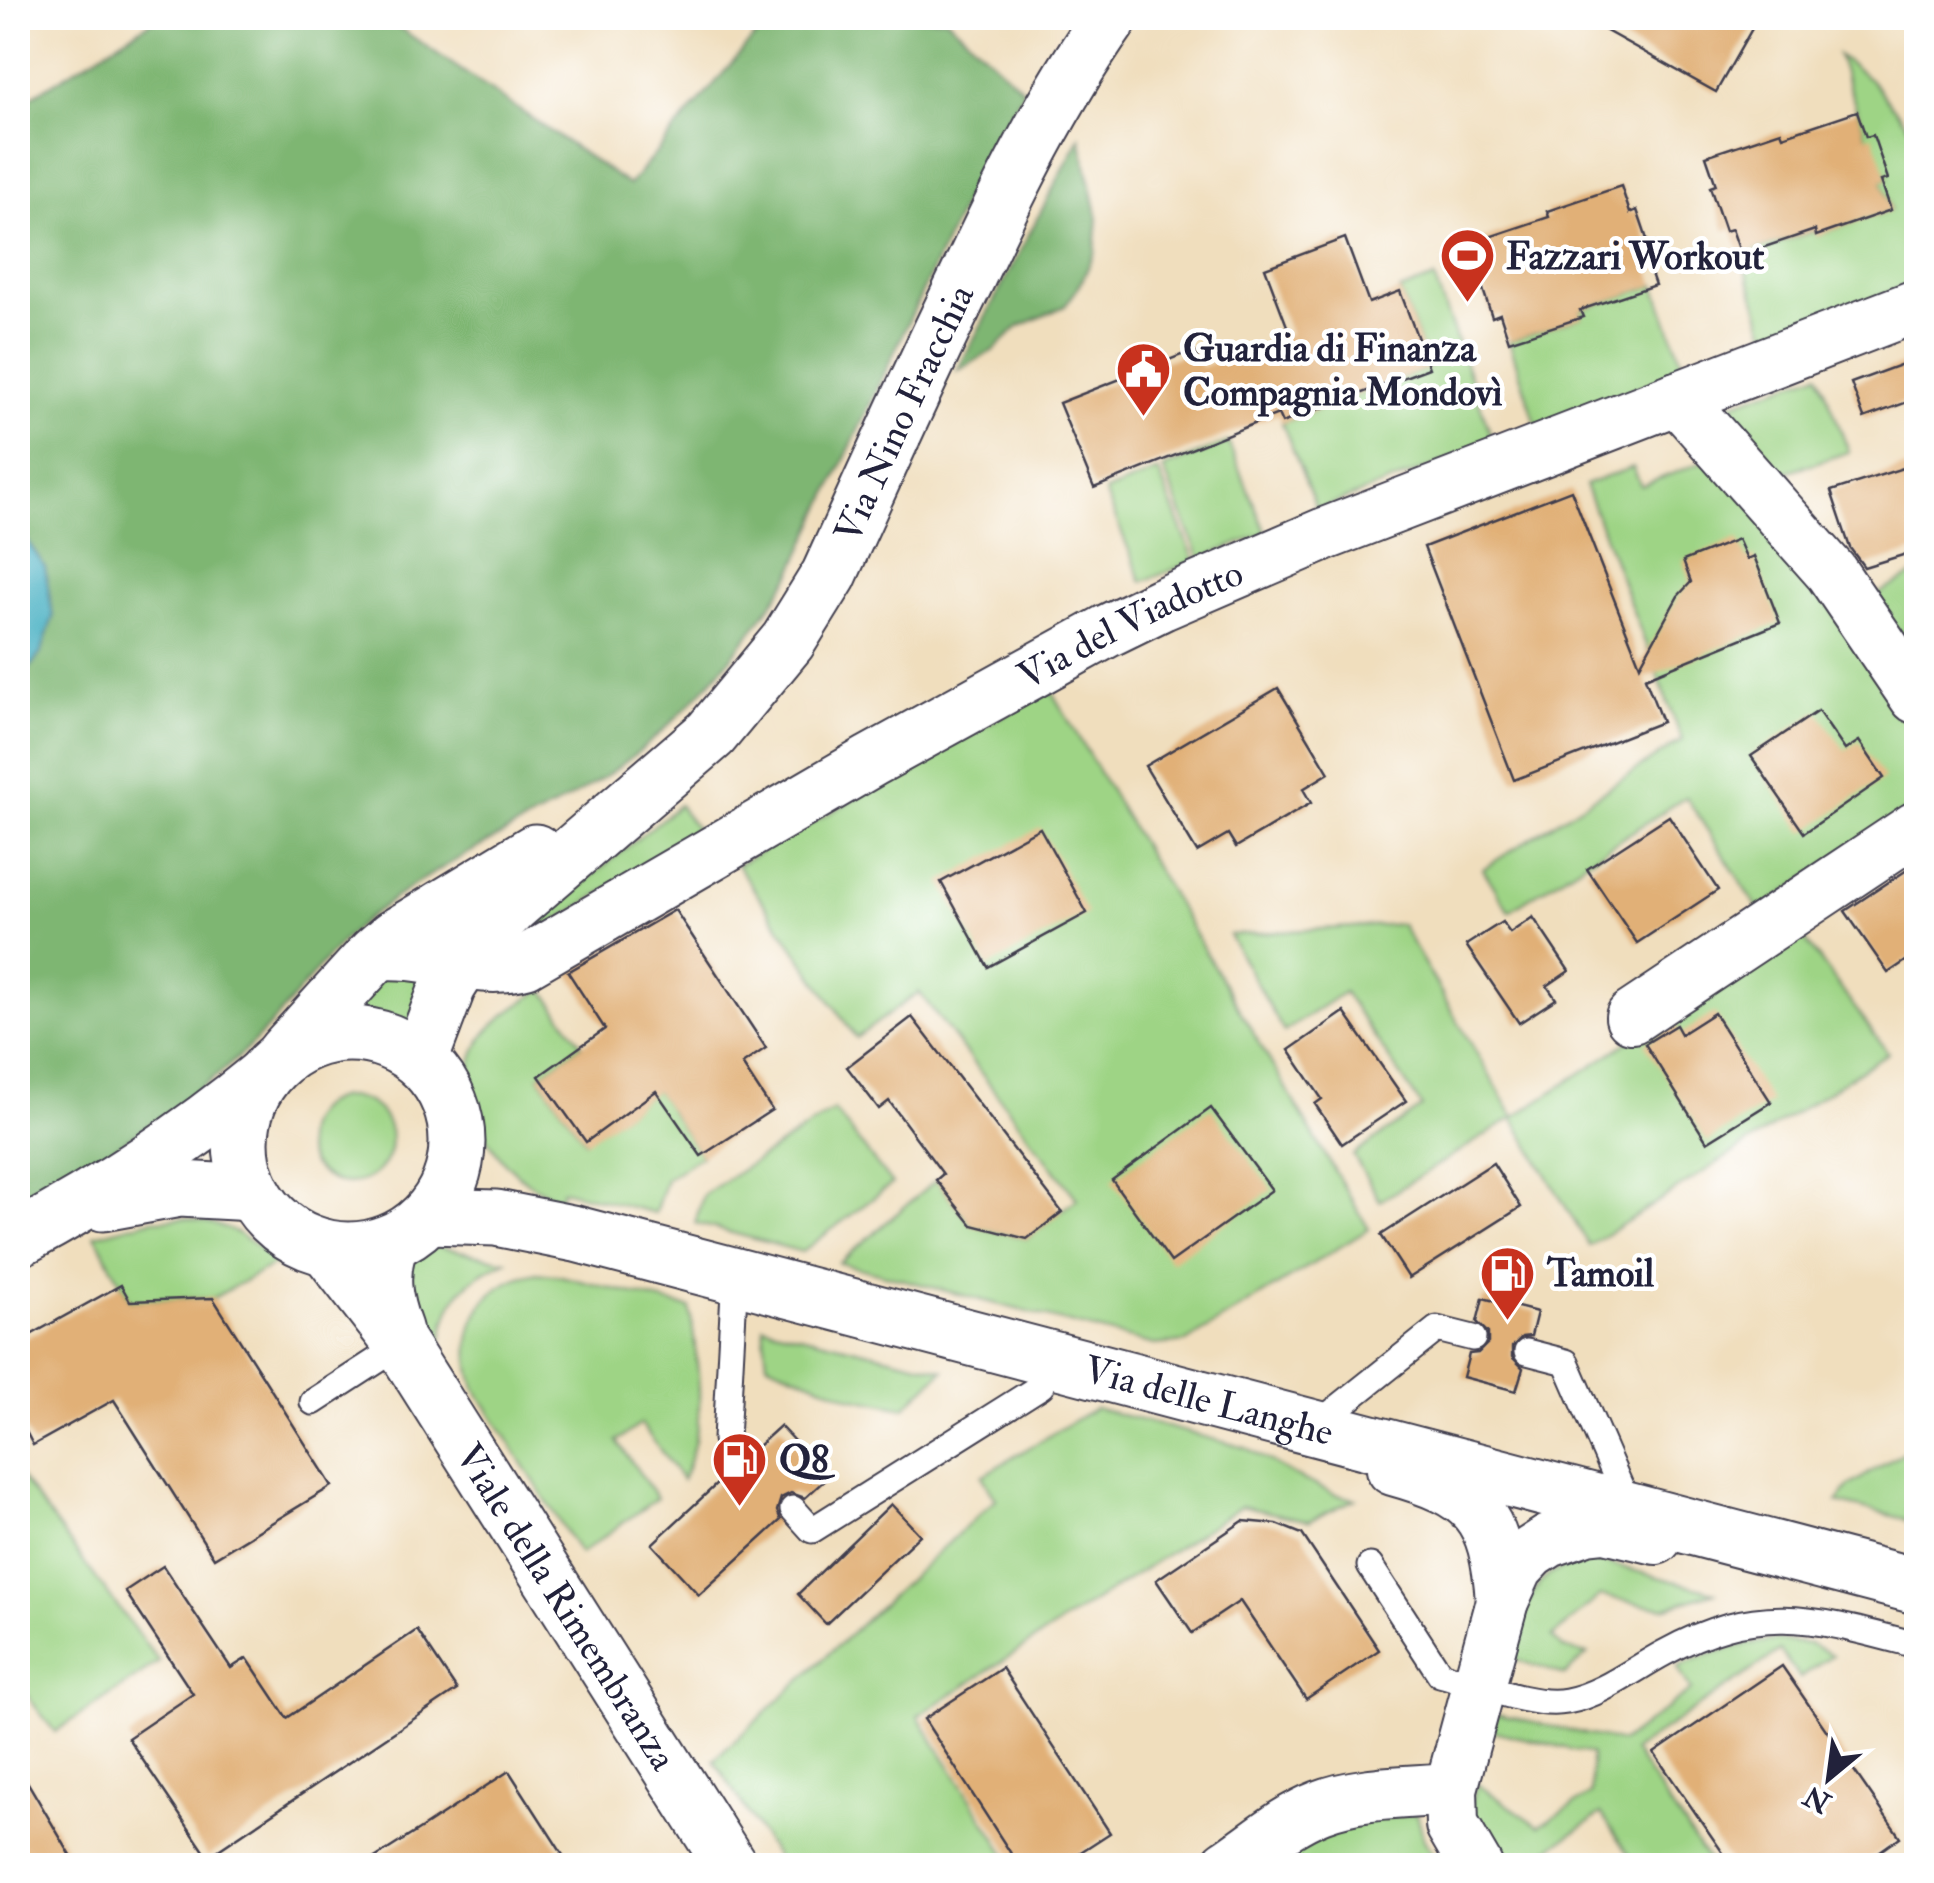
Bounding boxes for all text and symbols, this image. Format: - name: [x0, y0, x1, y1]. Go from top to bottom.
- sports icon: Fazzari Workout: [1437, 226, 1497, 305]
- place label: Fazzari Workout: [1506, 233, 1765, 281]
- street label: Via Nino Fracchia: [824, 276, 985, 550]
- place label: Guardia di Finanza Compagnia Mondovì: [1183, 325, 1502, 417]
- public building icon: Guardia di Finanza Compagnia Mondovì: [1114, 340, 1174, 419]
- street label: Via del Viadotto: [1010, 549, 1250, 700]
- fuel station icon: Tamoil: [1478, 1243, 1538, 1322]
- place label: Tamoil: [1546, 1250, 1654, 1298]
- street label: Via delle Langhe: [1079, 1346, 1338, 1457]
- fuel station icon: Q8: [710, 1429, 770, 1508]
- street label: Viale della Rimembranza: [445, 1435, 687, 1780]
- place label: Q8: [779, 1436, 836, 1484]
- north arrow: [1779, 1728, 1879, 1828]
- text: N: [1797, 1777, 1838, 1820]

